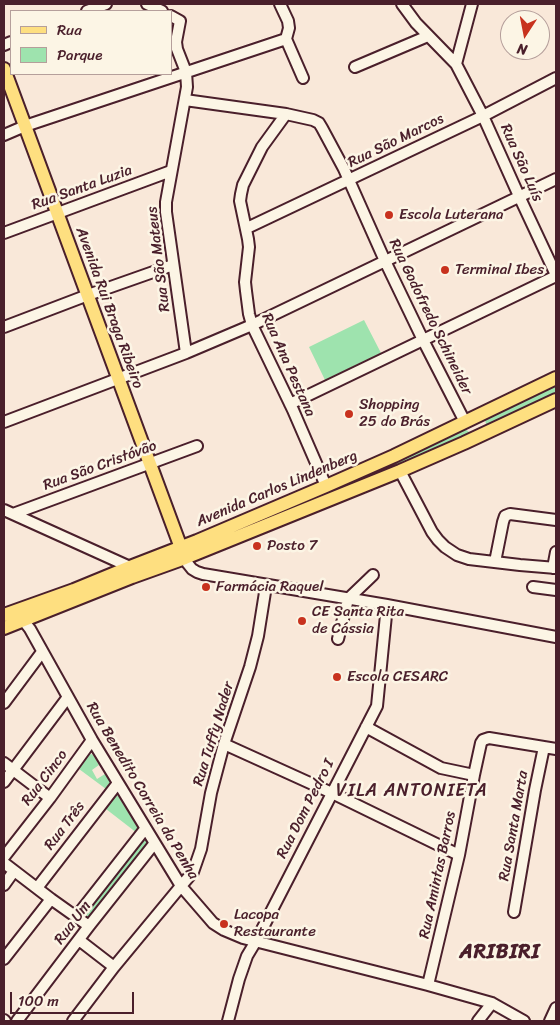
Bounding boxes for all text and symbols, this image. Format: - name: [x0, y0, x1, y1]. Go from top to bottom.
- legend: [10, 10, 172, 75]
- north arrow: [500, 10, 550, 60]
- text: Rua: [57, 17, 82, 43]
- text: N: [515, 36, 529, 62]
- text: Parque: [57, 42, 102, 68]
- street label: Rua São Marcos: [345, 110, 447, 172]
- street label: Rua São Luís: [496, 121, 546, 205]
- street label: Rua Santa Luzia: [29, 162, 135, 214]
- street label: Rua São Mateus: [144, 205, 174, 313]
- place label: Escola Luterana: [399, 206, 504, 224]
- marker: Escola Luterana: [383, 209, 395, 221]
- street label: Avenida Rui Braga Ribeiro: [71, 225, 147, 391]
- street label: Rua Godofredo Schineider: [384, 236, 476, 398]
- place label: Terminal Ibes: [455, 261, 544, 279]
- marker: Terminal Ibes: [439, 264, 451, 276]
- street label: Rua Ana Pestana: [257, 310, 319, 420]
- place label: Shopping 25 do Brás: [359, 396, 430, 431]
- marker: Shopping 25 do Brás: [343, 408, 355, 420]
- street label: Rua São Cristóvão: [41, 437, 159, 495]
- street label: Avenida Carlos Lindenberg: [194, 447, 360, 531]
- place label: Posto 7: [267, 537, 317, 555]
- marker: Posto 7: [251, 540, 263, 552]
- place label: Farmácia Raquel: [216, 578, 323, 596]
- marker: Farmácia Raquel: [200, 581, 212, 593]
- place label: CE Santa Rita de Cássia: [312, 603, 404, 638]
- marker: CE Santa Rita de Cássia: [296, 615, 308, 627]
- place label: Escola CESARC: [347, 668, 448, 686]
- marker: Escola CESARC: [331, 671, 343, 683]
- street label: Rua Tuffy Nader: [190, 680, 238, 788]
- street label: Rua Benedito Correia da Penha: [82, 699, 202, 883]
- street label: Rua Cinco: [18, 747, 72, 809]
- street label: Rua Dom Pedro I: [273, 756, 339, 862]
- street label: Rua Santa Marta: [495, 769, 533, 883]
- district label: VILA ANTONIETA: [335, 780, 489, 802]
- street label: Rua Três: [41, 798, 89, 854]
- street label: Rua Amintas Barros: [416, 810, 460, 940]
- street label: Rua Um: [51, 898, 95, 948]
- place label: Lacopa Restaurante: [234, 906, 316, 941]
- marker: Lacopa Restaurante: [218, 918, 230, 930]
- district label: ARIBIRI: [461, 941, 539, 965]
- scale bar: [12, 982, 136, 1014]
- text: 100 m: [18, 988, 59, 1014]

